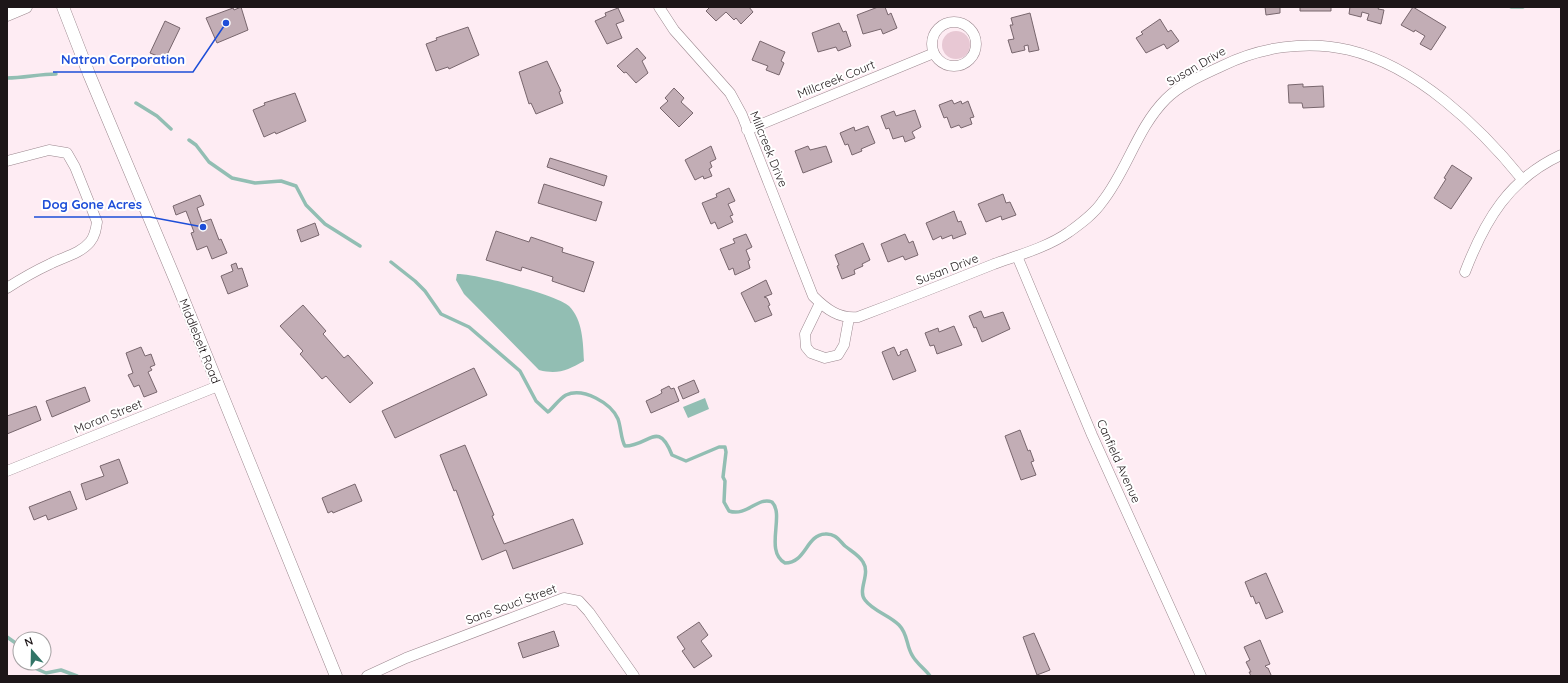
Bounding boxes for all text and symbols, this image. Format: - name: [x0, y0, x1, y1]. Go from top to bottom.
- street label: Susan Drive: [1164, 43, 1228, 89]
- callout: Natron Corporation: [53, 47, 193, 72]
- text: Natron Corporation: [61, 51, 185, 67]
- street label: Millcreek Court: [795, 57, 877, 101]
- street label: Millcreek Drive: [747, 109, 791, 189]
- callout: Dog Gone Acres: [34, 192, 150, 217]
- text: Dog Gone Acres: [42, 196, 142, 212]
- street label: Susan Drive: [914, 250, 981, 288]
- street label: Middlebelt Road: [176, 296, 224, 386]
- street label: Moran Street: [72, 396, 144, 436]
- street label: Canfield Avenue: [1094, 417, 1144, 505]
- street label: Sans Souci Street: [464, 581, 558, 627]
- north arrow: [12, 631, 52, 671]
- text: N: [22, 634, 35, 650]

